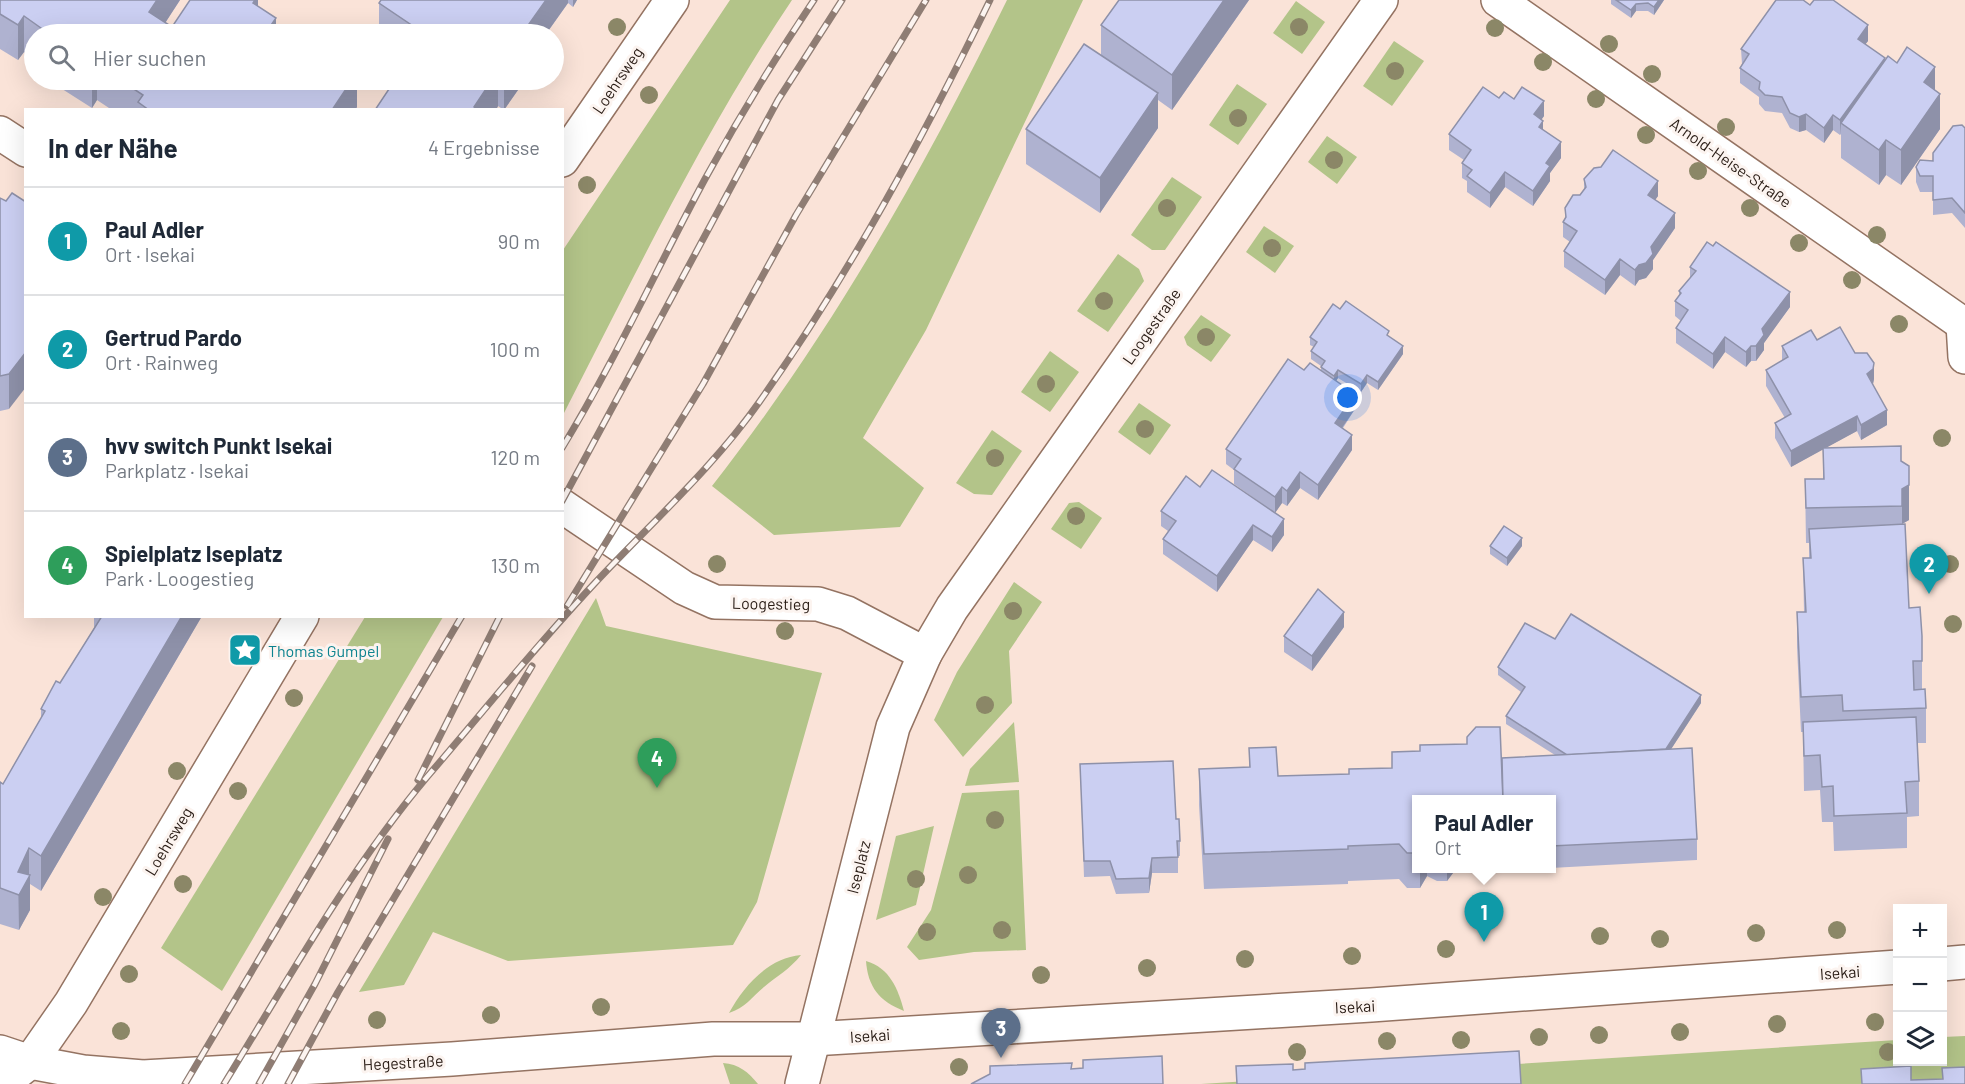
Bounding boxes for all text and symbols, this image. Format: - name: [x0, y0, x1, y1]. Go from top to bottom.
- search box: [24, 24, 564, 90]
- icon: search: [45, 41, 78, 74]
- street label: Loehrsweg: [588, 43, 646, 117]
- text: Hier suchen: [93, 44, 206, 70]
- street label: Arnold-Heise-Straße: [1667, 113, 1795, 211]
- text: In der Nähe: [48, 132, 178, 163]
- text: 4 Ergebnisse: [428, 135, 540, 159]
- text: Paul Adler: [105, 216, 204, 242]
- text: 1: [64, 229, 71, 253]
- text: 90 m: [498, 229, 540, 253]
- text: Ort · Isekai: [105, 242, 195, 266]
- street label: Loogestraße: [1118, 284, 1184, 368]
- text: Gertrud Pardo: [105, 324, 242, 350]
- text: 2: [62, 337, 73, 361]
- text: 100 m: [490, 337, 540, 361]
- text: Ort · Rainweg: [105, 350, 218, 374]
- your location: [1333, 383, 1362, 412]
- text: hvv switch Punkt Isekai: [105, 432, 332, 458]
- text: 3: [62, 445, 73, 469]
- text: 120 m: [490, 445, 540, 469]
- text: Parkplatz · Isekai: [105, 458, 249, 482]
- text: Spielplatz Iseplatz: [105, 540, 282, 566]
- pin: 2: [1910, 544, 1948, 594]
- text: 4: [61, 553, 74, 577]
- text: 130 m: [491, 553, 540, 577]
- text: Park · Loogestieg: [105, 566, 254, 590]
- street label: Loogestieg: [732, 593, 810, 613]
- place icon: Thomas Gumpel: [227, 632, 263, 668]
- place label: Thomas Gumpel: [268, 641, 379, 660]
- pin: 4: [638, 738, 676, 788]
- popup: [1412, 795, 1556, 873]
- street label: Loehrsweg: [140, 803, 196, 879]
- text: Paul Adler: [1434, 809, 1534, 835]
- text: Ort: [1434, 835, 1462, 859]
- street label: Iseplatz: [842, 839, 874, 895]
- pin: 1: [1464, 892, 1504, 942]
- map controls: [1893, 904, 1947, 1066]
- button: +: [1893, 904, 1947, 958]
- button: −: [1893, 958, 1947, 1012]
- street label: Isekai: [1819, 961, 1861, 983]
- street label: Isekai: [1334, 995, 1376, 1017]
- pin: 3: [982, 1008, 1020, 1058]
- button: layers: [1893, 1012, 1947, 1066]
- street label: Isekai: [849, 1024, 891, 1046]
- street label: Hegestraße: [362, 1050, 444, 1074]

